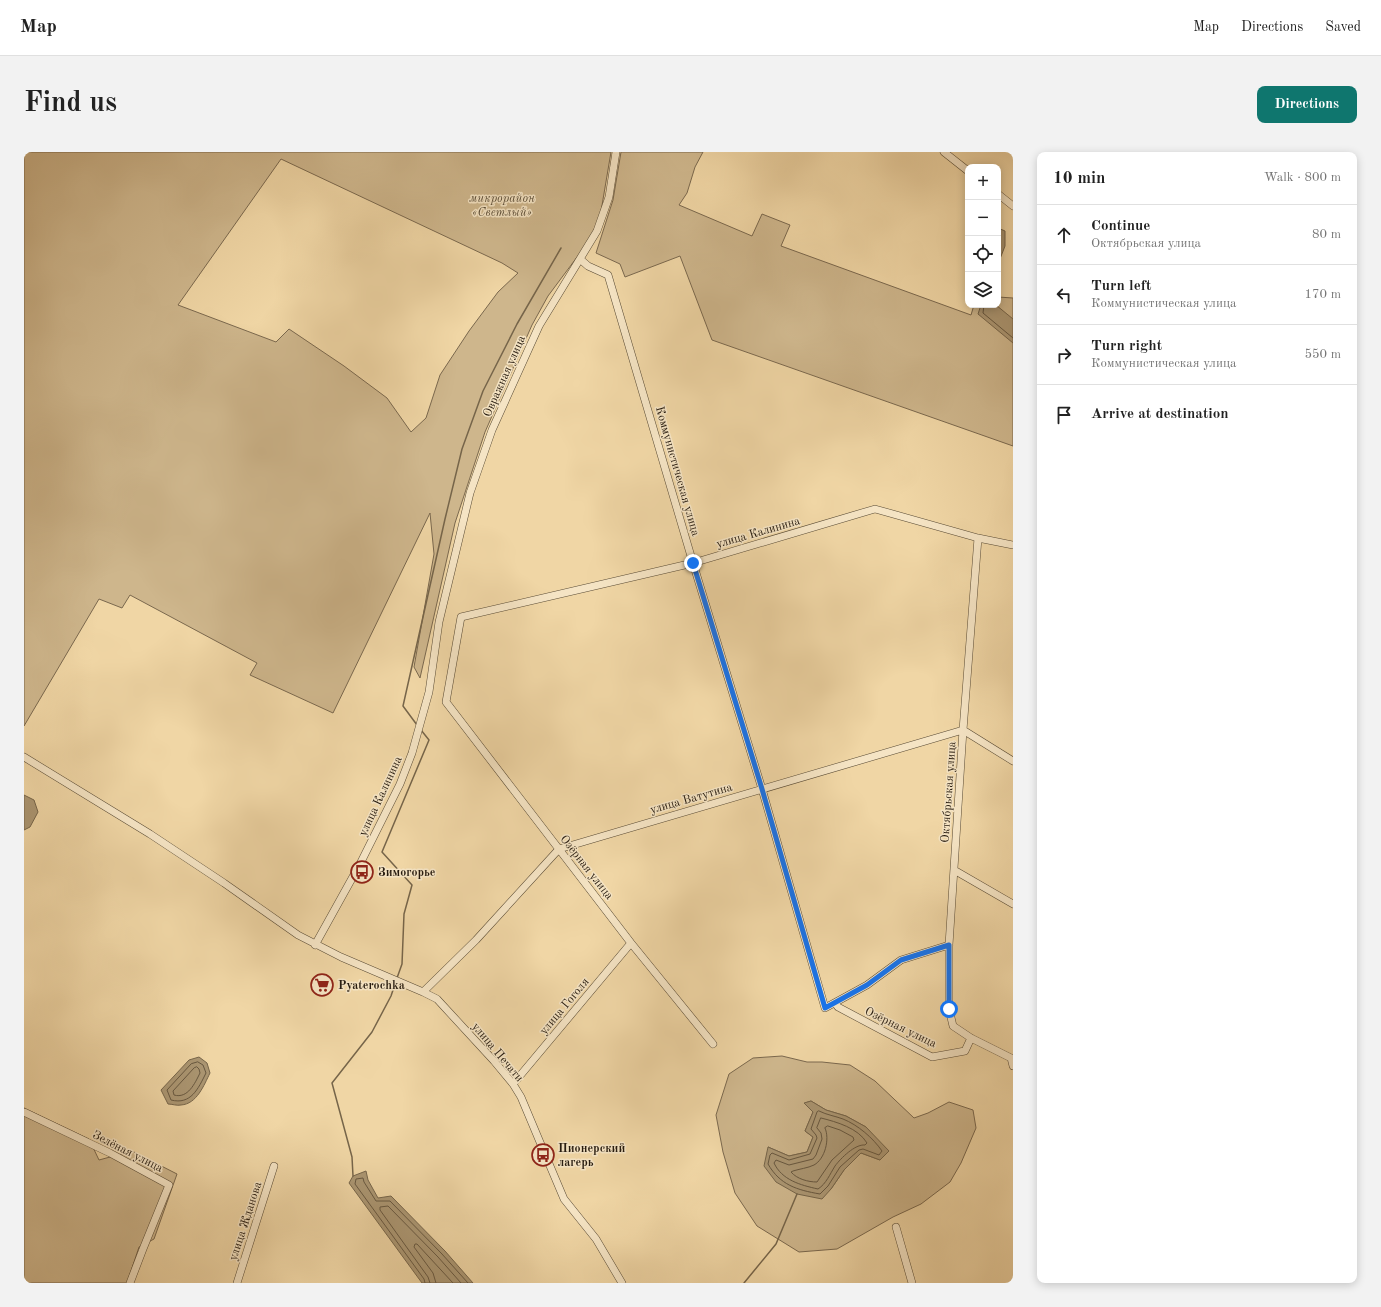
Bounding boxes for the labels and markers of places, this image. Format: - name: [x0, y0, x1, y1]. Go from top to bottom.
- bus stop icon: Зимогорье: [349, 859, 375, 885]
- place label: Зимогорье: [378, 867, 436, 879]
- supermarket icon: Pyaterochka: [309, 972, 335, 998]
- place label: Pyaterochka: [338, 980, 405, 992]
- bus stop icon: Пионерский лагерь: [530, 1142, 556, 1168]
- place label: Пионерский лагерь: [558, 1143, 625, 1169]

